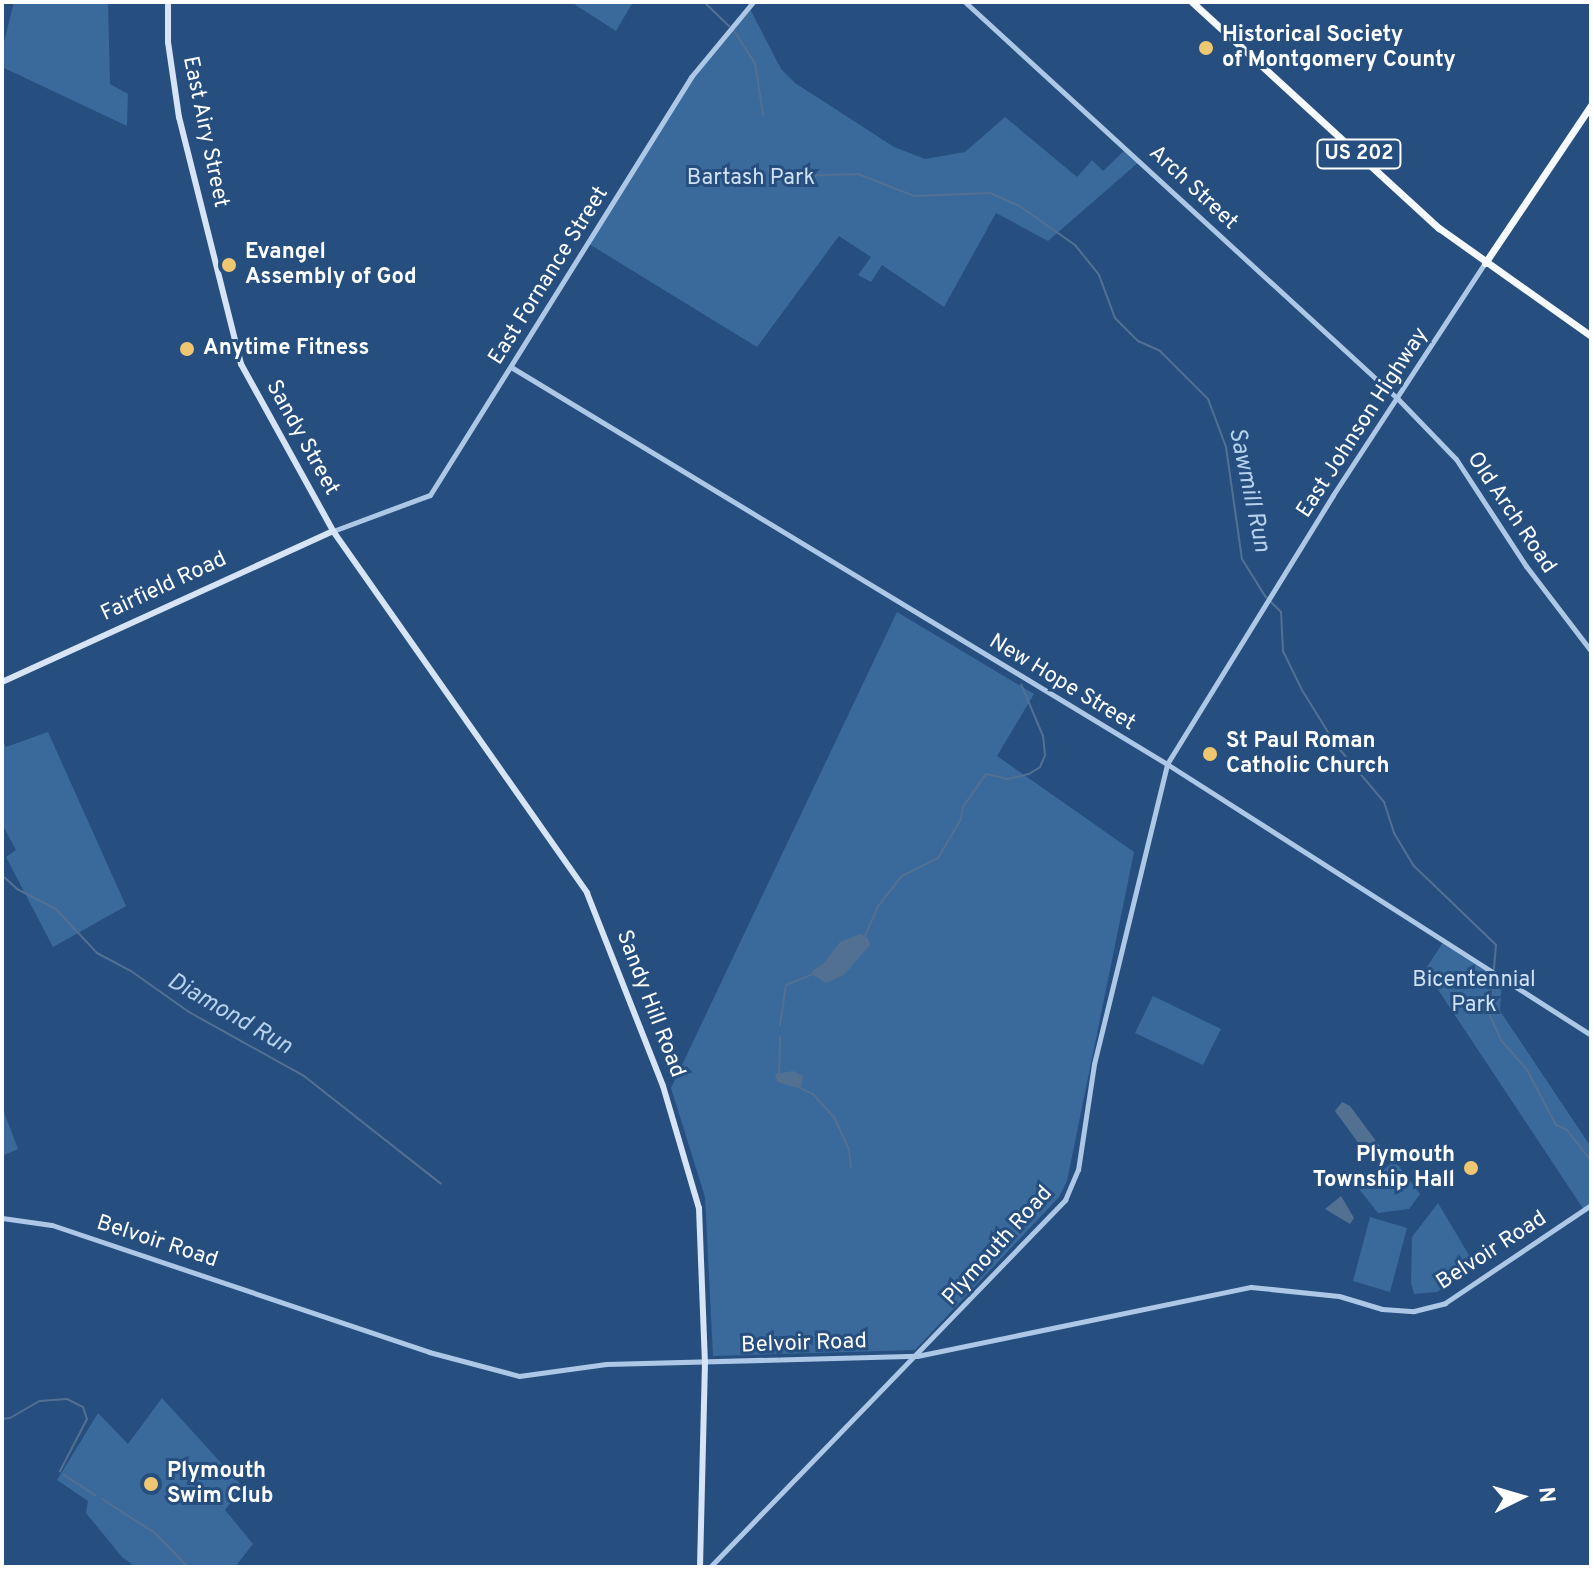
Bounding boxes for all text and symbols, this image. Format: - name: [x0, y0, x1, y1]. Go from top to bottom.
- place label: Historical Society of Montgomery County: [1222, 22, 1456, 74]
- marker: Historical Society of Montgomery County: [1197, 39, 1215, 57]
- street label: East Airy Street: [176, 54, 234, 210]
- road number: US 202: [1315, 138, 1403, 170]
- street label: Arch Street: [1143, 140, 1243, 236]
- park label: Bartash Park: [687, 166, 815, 192]
- street label: East Fornance Street: [483, 182, 615, 370]
- place label: Evangel Assembly of God: [245, 239, 417, 290]
- marker: Evangel Assembly of God: [220, 256, 238, 274]
- street label: East Johnson Highway: [1292, 323, 1434, 523]
- place label: Anytime Fitness: [203, 336, 369, 362]
- marker: Anytime Fitness: [178, 340, 196, 358]
- street label: Sandy Street: [260, 376, 344, 500]
- water label: Sawmill Run: [1221, 425, 1275, 555]
- street label: Old Arch Road: [1460, 447, 1562, 579]
- street label: Fairfield Road: [97, 546, 231, 628]
- street label: New Hope Street: [984, 629, 1140, 737]
- place label: St Paul Roman Catholic Church: [1226, 728, 1389, 780]
- marker: St Paul Roman Catholic Church: [1201, 745, 1219, 763]
- street label: Sandy Hill Road: [610, 927, 690, 1081]
- park label: Bicentennial Park: [1412, 967, 1536, 1018]
- water label: Diamond Run: [161, 968, 297, 1062]
- place label: Plymouth Township Hall: [1313, 1142, 1455, 1194]
- marker: Plymouth Township Hall: [1462, 1159, 1480, 1177]
- street label: Plymouth Road: [938, 1181, 1058, 1311]
- street label: Belvoir Road: [1432, 1206, 1552, 1296]
- street label: Belvoir Road: [93, 1210, 221, 1274]
- street label: Belvoir Road: [741, 1329, 867, 1359]
- north arrow: [1481, 1457, 1561, 1537]
- place label: Plymouth Swim Club: [167, 1458, 273, 1510]
- marker: Plymouth Swim Club: [142, 1475, 160, 1493]
- text: N: [1531, 1486, 1560, 1504]

